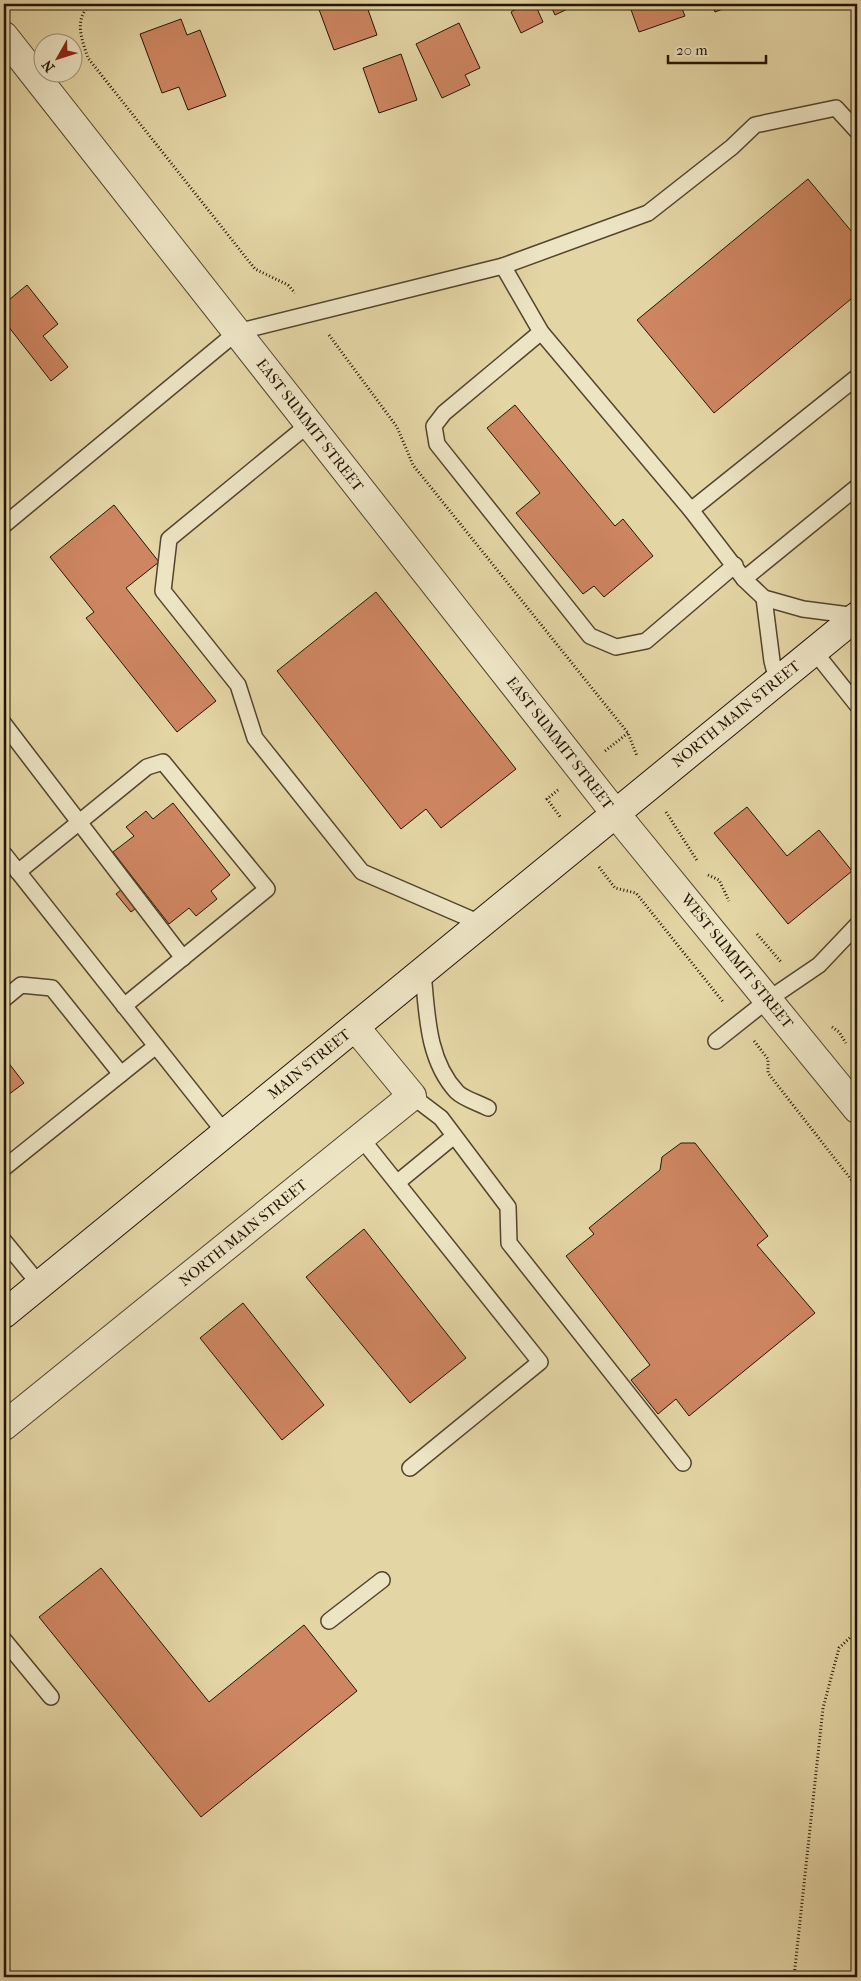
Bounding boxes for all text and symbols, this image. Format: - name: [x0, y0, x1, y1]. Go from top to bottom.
- north arrow: [32, 32, 82, 82]
- scale bar: [668, 32, 766, 64]
- text: 20 m: [676, 41, 708, 59]
- text: N: [38, 56, 58, 75]
- street label: EAST SUMMIT STREET: [253, 355, 368, 496]
- street label: NORTH MAIN STREET: [668, 656, 804, 771]
- street label: EAST SUMMIT STREET: [503, 673, 618, 814]
- street label: WEST SUMMIT STREET: [676, 889, 797, 1033]
- street label: MAIN STREET: [264, 1025, 355, 1103]
- street label: NORTH MAIN STREET: [175, 1175, 311, 1290]

